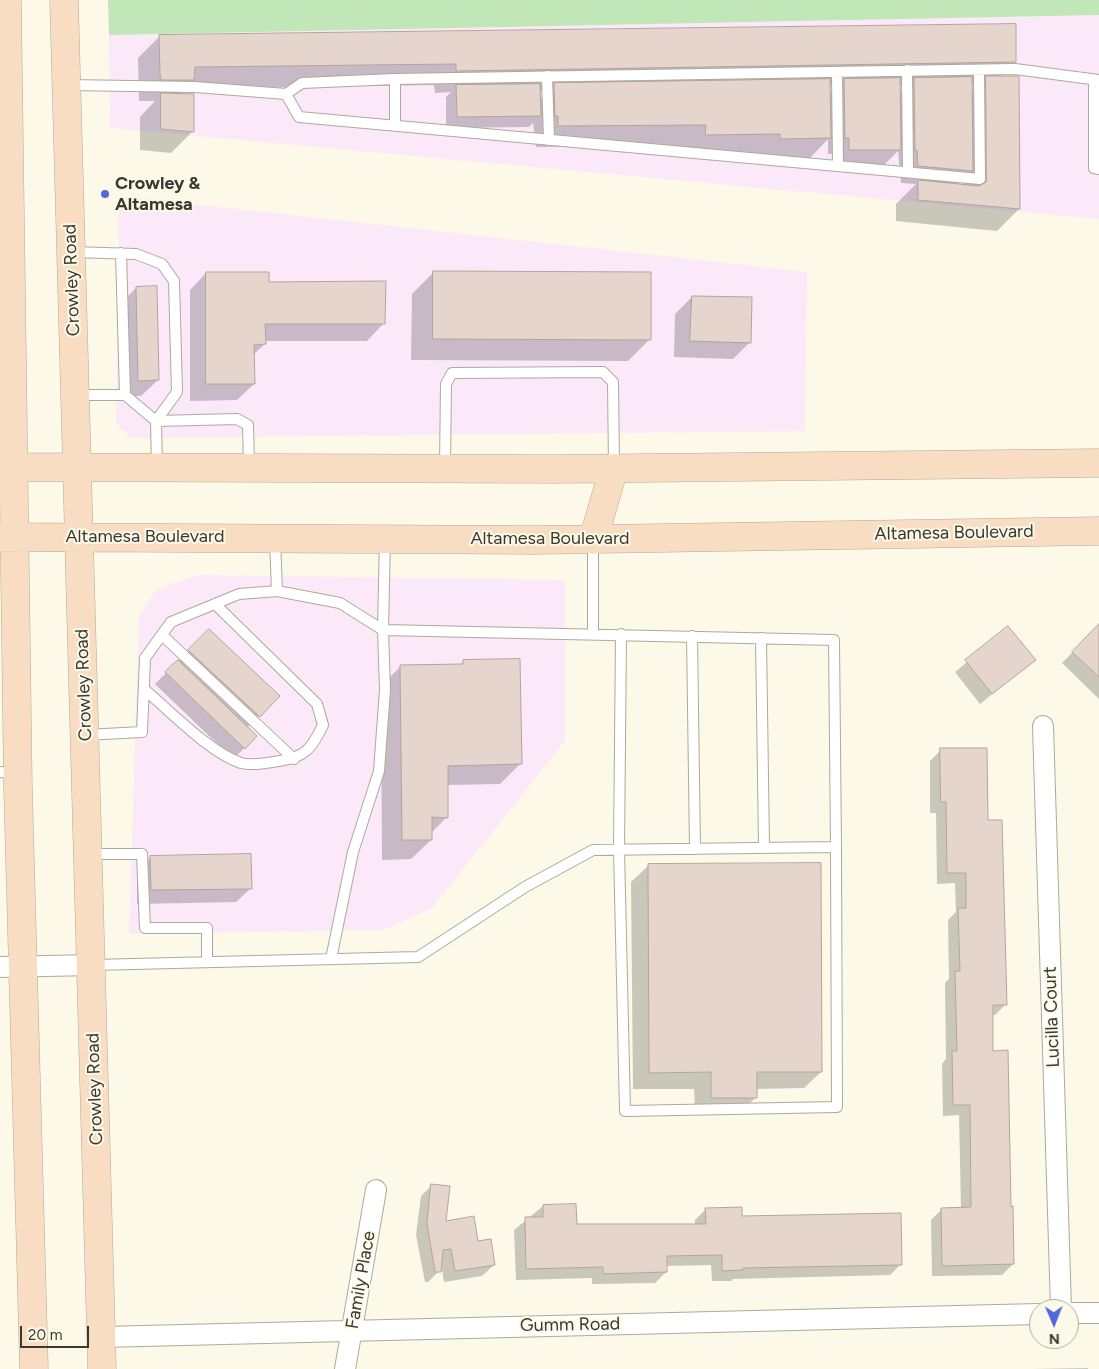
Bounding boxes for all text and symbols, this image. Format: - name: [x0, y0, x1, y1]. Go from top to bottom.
- place label: Crowley & Altamesa: [115, 173, 200, 215]
- marker: Crowley & Altamesa: [99, 188, 111, 200]
- street label: Crowley Road: [59, 224, 85, 336]
- street label: Altamesa Boulevard: [874, 521, 1034, 545]
- street label: Altamesa Boulevard: [65, 526, 225, 548]
- street label: Altamesa Boulevard: [470, 528, 630, 550]
- street label: Crowley Road: [71, 629, 97, 741]
- street label: Lucilla Court: [1039, 966, 1065, 1068]
- street label: Crowley Road: [82, 1033, 108, 1145]
- street label: Family Place: [342, 1229, 380, 1331]
- north arrow: [1029, 1299, 1079, 1349]
- street label: Gumm Road: [520, 1313, 620, 1337]
- scale bar: [22, 1316, 91, 1348]
- text: 20 m: [28, 1326, 62, 1344]
- text: N: [1049, 1330, 1060, 1347]

